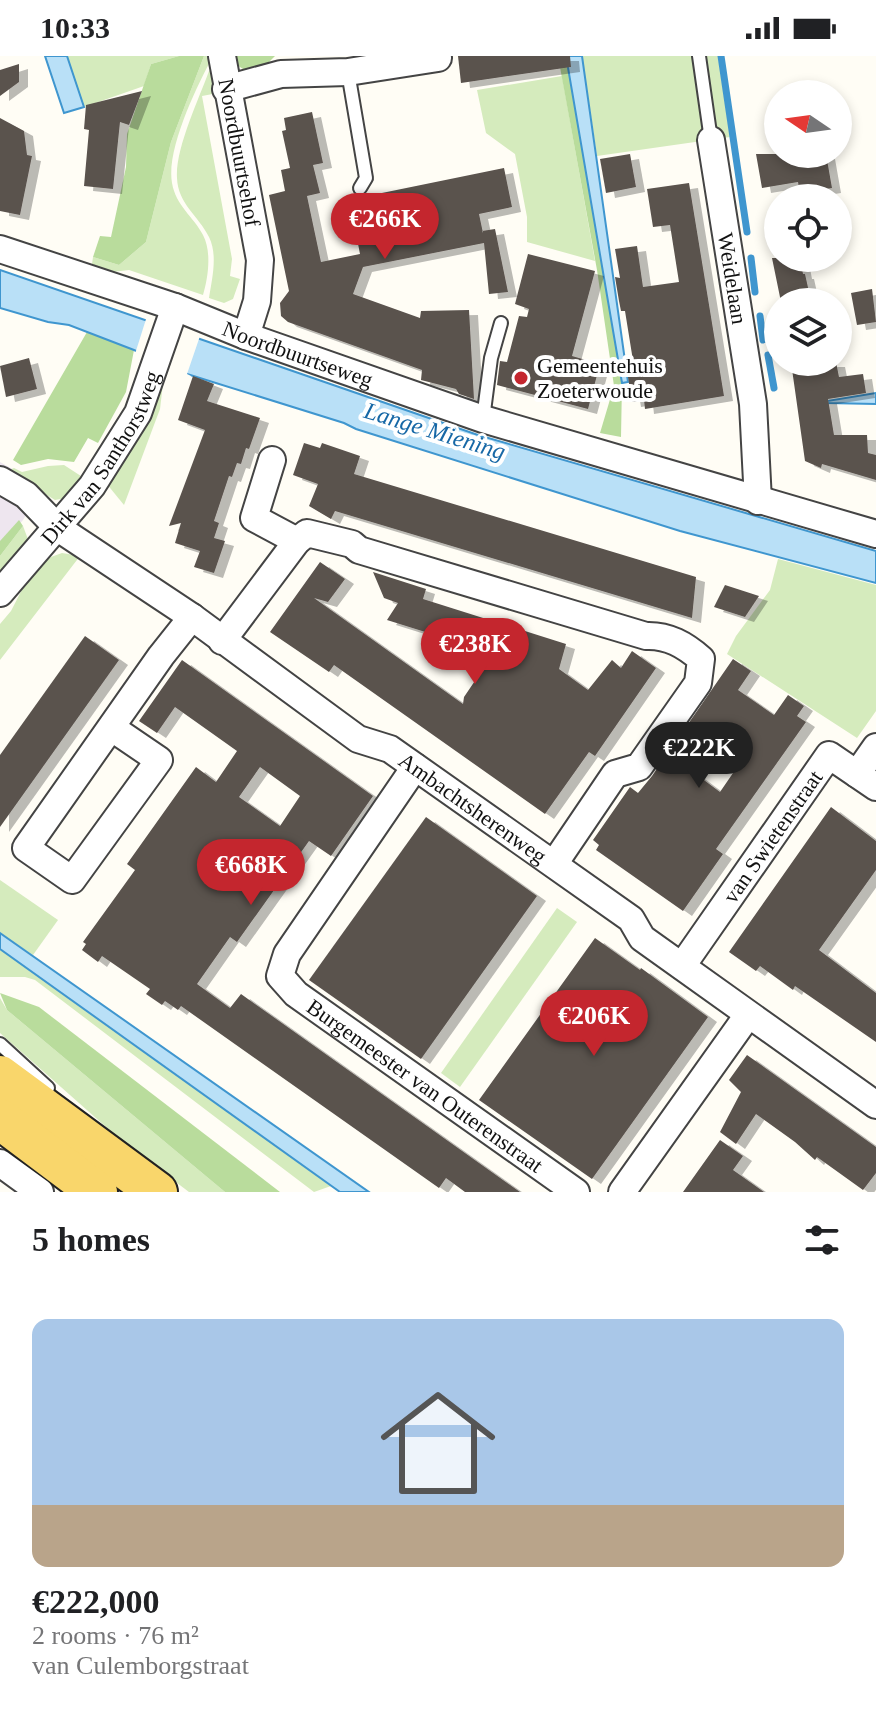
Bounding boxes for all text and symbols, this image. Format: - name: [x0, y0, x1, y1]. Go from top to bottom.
- text: 10:33: [40, 11, 110, 44]
- street label: Noordbuurtsehof: [213, 76, 266, 229]
- north arrow: [764, 80, 852, 168]
- map controls: [764, 80, 852, 376]
- button: locate: [764, 184, 852, 272]
- pin: €266K: [329, 193, 441, 261]
- text: €266K: [349, 204, 421, 233]
- street label: Weidelaan: [713, 231, 752, 326]
- button: layers: [764, 288, 852, 376]
- street label: Noordbuurtseweg: [219, 316, 376, 392]
- place label: Gemeentehuis Zoeterwoude: [537, 353, 663, 403]
- street label: Dirk van Santhorstweg: [36, 367, 165, 550]
- marker: Gemeentehuis Zoeterwoude: [512, 369, 530, 387]
- water label: Lange Miening: [360, 397, 509, 465]
- pin: €238K: [419, 618, 531, 686]
- text: €238K: [439, 629, 511, 658]
- pin: €222K: [643, 722, 755, 790]
- text: €222K: [663, 733, 735, 762]
- street label: Ambachtsherenweg: [394, 747, 551, 869]
- street label: van Swietenstraat: [718, 766, 828, 908]
- pin: €668K: [195, 839, 307, 907]
- text: €668K: [215, 850, 287, 879]
- pin: €206K: [538, 990, 650, 1058]
- street label: Burgemeester van Outerenstraat: [302, 994, 548, 1178]
- text: €206K: [558, 1001, 630, 1030]
- icon: filters: [800, 1218, 844, 1262]
- text: 5 homes: [32, 1221, 150, 1258]
- icon: home: [366, 1371, 510, 1515]
- text: €222,000: [32, 1583, 160, 1620]
- text: 2 rooms · 76 m²: [32, 1621, 199, 1650]
- text: van Culemborgstraat: [32, 1651, 249, 1680]

